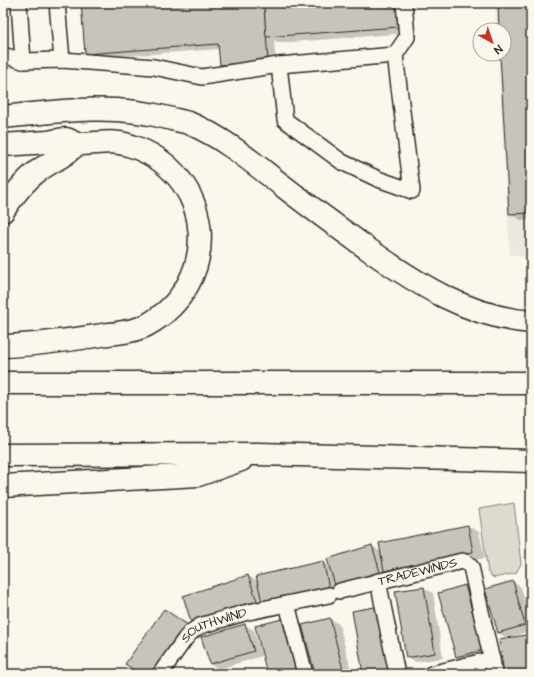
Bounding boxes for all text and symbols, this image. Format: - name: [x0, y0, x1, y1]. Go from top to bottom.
- north arrow: [472, 22, 512, 62]
- text: N: [491, 41, 506, 57]
- street label: TRADEWINDS: [376, 553, 459, 590]
- street label: SOUTHWIND: [176, 603, 250, 647]

